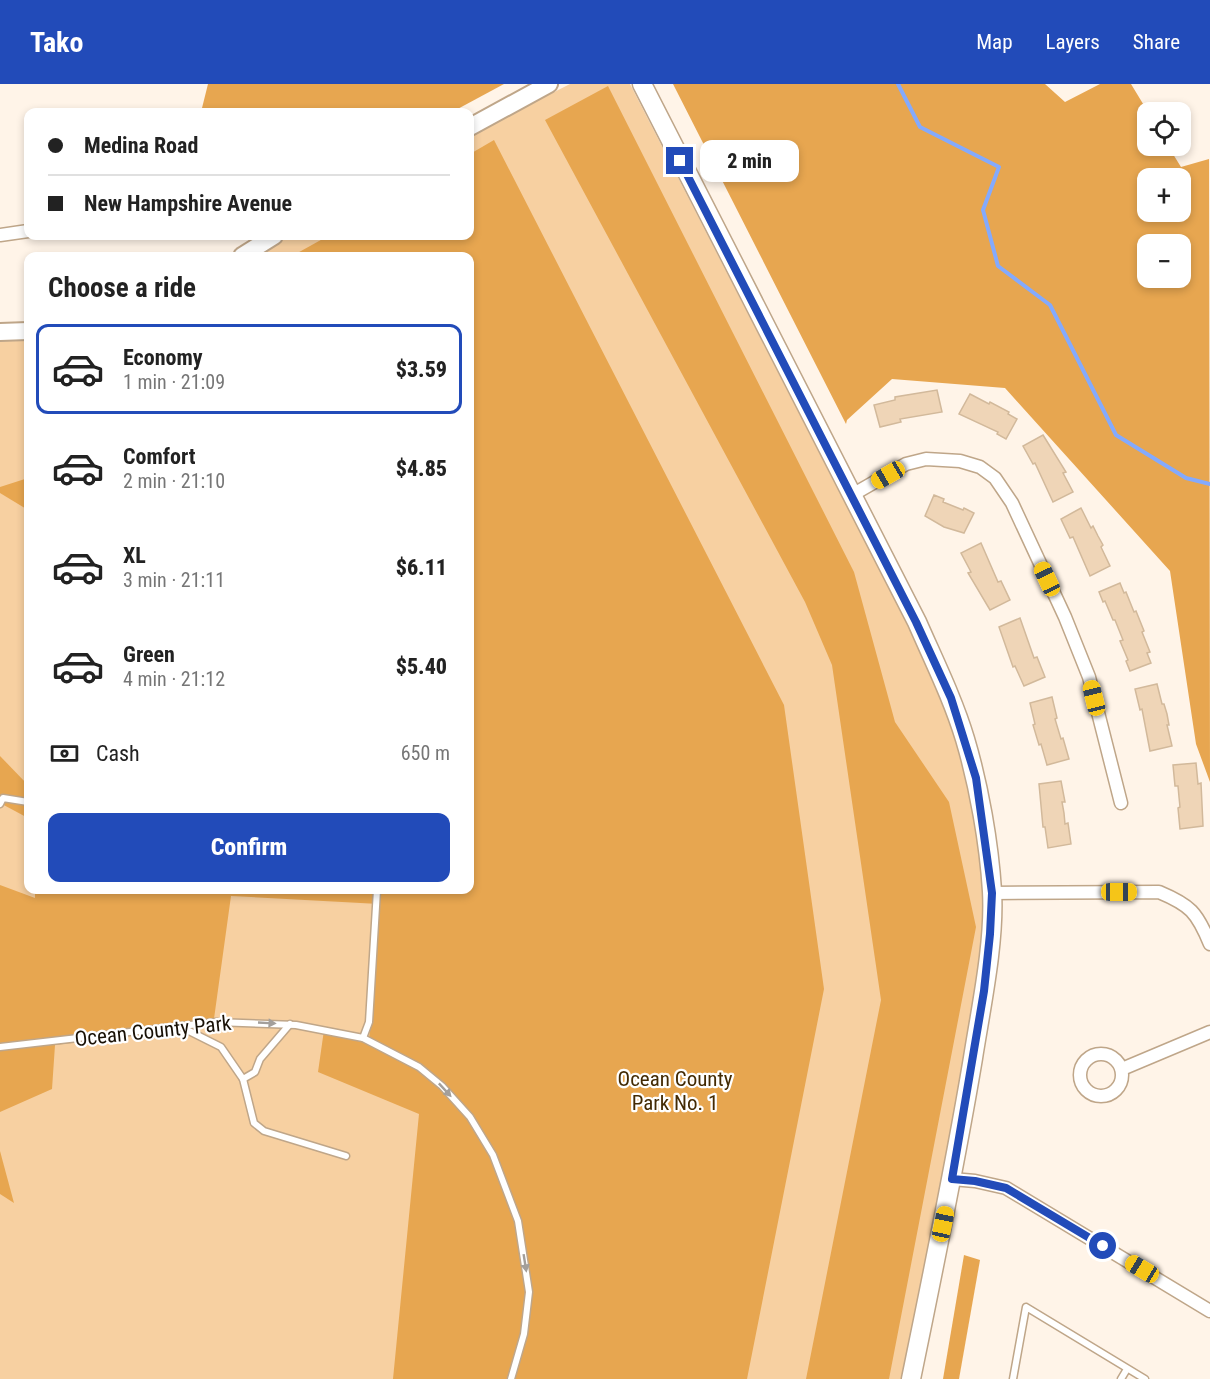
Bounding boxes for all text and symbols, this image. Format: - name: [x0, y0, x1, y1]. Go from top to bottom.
- text: Tako: [30, 26, 83, 59]
- text: Map: [976, 30, 1013, 54]
- text: Layers: [1046, 30, 1100, 54]
- text: Share: [1133, 30, 1180, 54]
- map controls: [1137, 102, 1191, 288]
- button: locate: [1137, 102, 1191, 156]
- text: Medina Road: [84, 133, 198, 158]
- callout: 2 min: [701, 140, 800, 182]
- route end: [666, 147, 693, 174]
- text: 2 min: [727, 149, 772, 173]
- button: +: [1137, 168, 1191, 222]
- text: New Hampshire Avenue: [84, 191, 292, 216]
- button: −: [1137, 234, 1191, 288]
- text: Choose a ride: [48, 272, 196, 304]
- icon: car: [51, 342, 105, 396]
- text: Economy: [123, 345, 203, 370]
- text: $3.59: [396, 357, 447, 382]
- text: 1 min · 21:09: [123, 370, 225, 394]
- icon: car: [51, 441, 105, 495]
- text: Comfort: [123, 444, 196, 469]
- text: $4.85: [396, 456, 447, 481]
- car: [868, 458, 908, 492]
- text: 2 min · 21:10: [123, 469, 225, 493]
- icon: car: [51, 540, 105, 594]
- text: XL: [123, 543, 146, 568]
- text: $6.11: [396, 555, 447, 580]
- car: [1031, 559, 1063, 599]
- text: 3 min · 21:11: [123, 568, 225, 592]
- icon: car: [51, 639, 105, 693]
- text: Green: [123, 642, 175, 667]
- text: $5.40: [396, 654, 447, 679]
- text: 4 min · 21:12: [123, 667, 225, 691]
- car: [1081, 678, 1107, 718]
- icon: cash: [48, 737, 81, 770]
- text: Cash: [96, 741, 140, 766]
- text: 650 m: [401, 741, 450, 765]
- button: Confirm: [48, 813, 450, 882]
- car: [1101, 883, 1137, 901]
- street label: Ocean County Park: [74, 1011, 233, 1051]
- one-way arrow: [258, 1018, 277, 1027]
- park label: Ocean County Park No. 1: [618, 1067, 733, 1115]
- one-way arrow: [438, 1082, 452, 1097]
- car: [930, 1205, 956, 1243]
- route start: [1089, 1232, 1116, 1259]
- car: [1122, 1252, 1162, 1286]
- one-way arrow: [521, 1254, 530, 1273]

